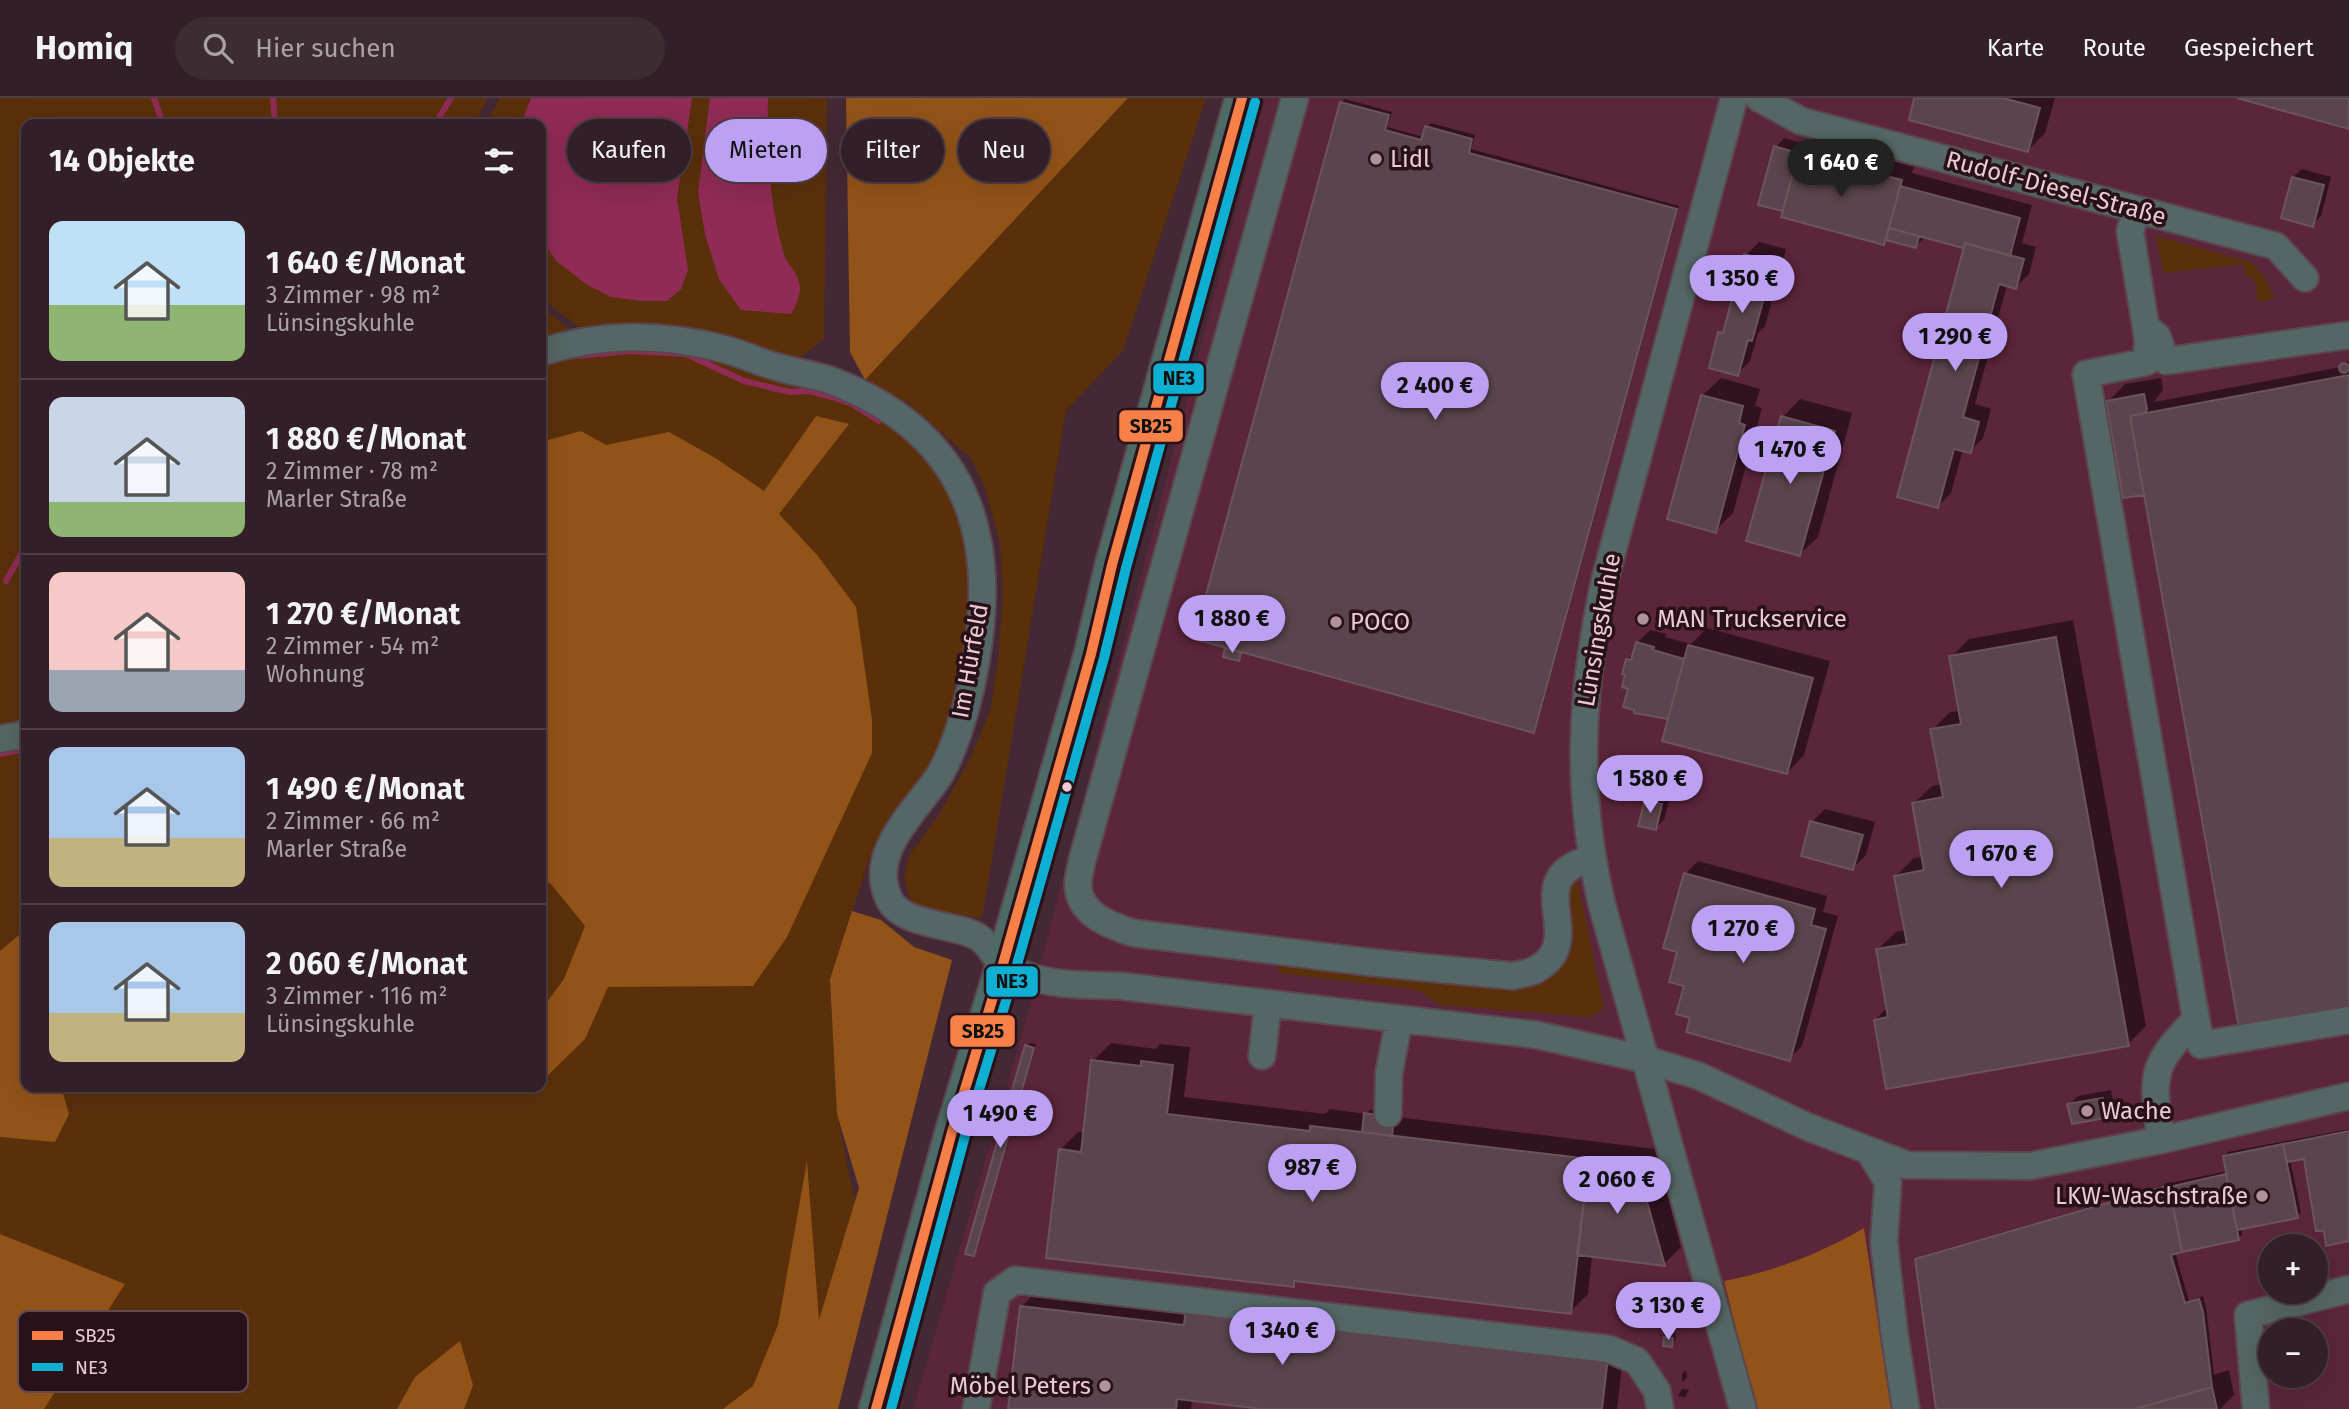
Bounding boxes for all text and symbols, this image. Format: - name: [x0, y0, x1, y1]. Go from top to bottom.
- search box: [175, 17, 665, 80]
- text: Homiq: [35, 28, 133, 68]
- icon: search: [199, 29, 237, 67]
- text: Hier suchen: [255, 33, 396, 64]
- text: Karte: [1987, 34, 2044, 62]
- text: Route: [2082, 34, 2146, 62]
- text: Gespeichert: [2184, 34, 2314, 62]
- chip: Kaufen: [567, 119, 691, 182]
- chip: Mieten: [705, 119, 827, 182]
- chip: Filter: [841, 119, 944, 182]
- chip: Neu: [958, 119, 1050, 182]
- pin: 1 640 €: [1776, 140, 1906, 199]
- icon: filters: [480, 142, 518, 180]
- text: 14 Objekte: [49, 143, 195, 179]
- place label: Lidl: [1390, 145, 1430, 173]
- street label: Rudolf-Diesel-Straße: [1943, 145, 2169, 231]
- text: 1 640 €: [1804, 148, 1878, 176]
- marker: Lidl: [1368, 151, 1384, 167]
- text: 1 640 €/Monat: [266, 245, 465, 281]
- icon: home: [105, 249, 189, 333]
- pin: 1 350 €: [1677, 256, 1807, 315]
- text: 1 350 €: [1706, 264, 1778, 292]
- text: 3 Zimmer · 98 m²: [266, 281, 440, 309]
- text: Lünsingskuhle: [266, 309, 415, 337]
- pin: 1 290 €: [1890, 314, 2020, 373]
- text: 1 290 €: [1918, 322, 1992, 350]
- line badge: NE3: [1152, 362, 1205, 395]
- pin: 2 400 €: [1370, 362, 1500, 422]
- text: NE3: [1163, 367, 1195, 390]
- text: 2 400 €: [1397, 371, 1473, 399]
- line badge: SB25: [1118, 409, 1184, 443]
- text: SB25: [1130, 415, 1172, 438]
- text: 1 880 €/Monat: [266, 421, 466, 457]
- icon: home: [105, 425, 189, 509]
- pin: 1 470 €: [1725, 426, 1855, 486]
- text: 1 470 €: [1754, 435, 1826, 463]
- text: 2 Zimmer · 78 m²: [266, 457, 438, 485]
- text: Marler Straße: [266, 485, 407, 513]
- street label: Lünsingskuhle: [1572, 551, 1626, 709]
- text: 1 270 €/Monat: [266, 596, 460, 632]
- pin: 1 880 €: [1167, 596, 1297, 655]
- icon: home: [105, 600, 189, 684]
- street label: Im Hürfeld: [946, 602, 994, 720]
- text: 1 880 €: [1194, 604, 1270, 632]
- place label: MAN Truckservice: [1657, 605, 1847, 633]
- place label: POCO: [1350, 608, 1410, 636]
- marker: MAN Truckservice: [1635, 611, 1651, 627]
- marker: POCO: [1328, 614, 1344, 630]
- text: 2 Zimmer · 54 m²: [266, 632, 439, 660]
- text: Wohnung: [266, 660, 364, 688]
- pin: 1 580 €: [1585, 756, 1715, 815]
- text: 1 580 €: [1613, 764, 1687, 792]
- text: 1 490 €/Monat: [266, 771, 465, 807]
- icon: home: [105, 775, 189, 859]
- unlabelled marker: [1060, 780, 1074, 794]
- text: 2 Zimmer · 66 m²: [266, 807, 440, 835]
- pin: 1 670 €: [1936, 830, 2066, 890]
- text: Marler Straße: [266, 835, 407, 863]
- text: 1 670 €: [1965, 839, 2037, 867]
- pin: 1 270 €: [1678, 906, 1808, 965]
- text: 1 270 €: [1708, 914, 1778, 942]
- text: 2 060 €/Monat: [266, 946, 468, 982]
- icon: home: [105, 950, 189, 1034]
- line badge: NE3: [985, 965, 1039, 998]
- text: NE3: [996, 970, 1028, 993]
- text: 3 Zimmer · 116 m²: [266, 982, 447, 1010]
- text: Lünsingskuhle: [266, 1010, 415, 1038]
- line badge: SB25: [949, 1014, 1016, 1048]
- text: SB25: [962, 1020, 1004, 1043]
- pin: 1 490 €: [935, 1090, 1065, 1150]
- place label: Wache: [2101, 1097, 2172, 1125]
- text: 1 490 €: [963, 1099, 1037, 1127]
- marker: Wache: [2079, 1103, 2095, 1119]
- pin: 987 €: [1263, 1144, 1361, 1204]
- text: 987 €: [1284, 1153, 1340, 1181]
- pin: 2 060 €: [1552, 1156, 1682, 1216]
- text: 2 060 €: [1579, 1165, 1655, 1193]
- place label: LKW-Waschstraße: [2055, 1182, 2248, 1210]
- marker: LKW-Waschstraße: [2254, 1188, 2270, 1204]
- map controls: [2258, 1234, 2328, 1388]
- button: +: [2258, 1234, 2328, 1304]
- pin: 3 130 €: [1603, 1282, 1733, 1342]
- text: 3 130 €: [1632, 1291, 1704, 1319]
- pin: 1 340 €: [1217, 1308, 1347, 1367]
- legend: [18, 1311, 248, 1392]
- text: 1 340 €: [1245, 1316, 1319, 1344]
- button: −: [2258, 1318, 2328, 1388]
- text: SB25: [75, 1324, 116, 1347]
- text: NE3: [75, 1356, 108, 1379]
- place label: Möbel Peters: [950, 1372, 1091, 1400]
- marker: Möbel Peters: [1097, 1378, 1113, 1394]

